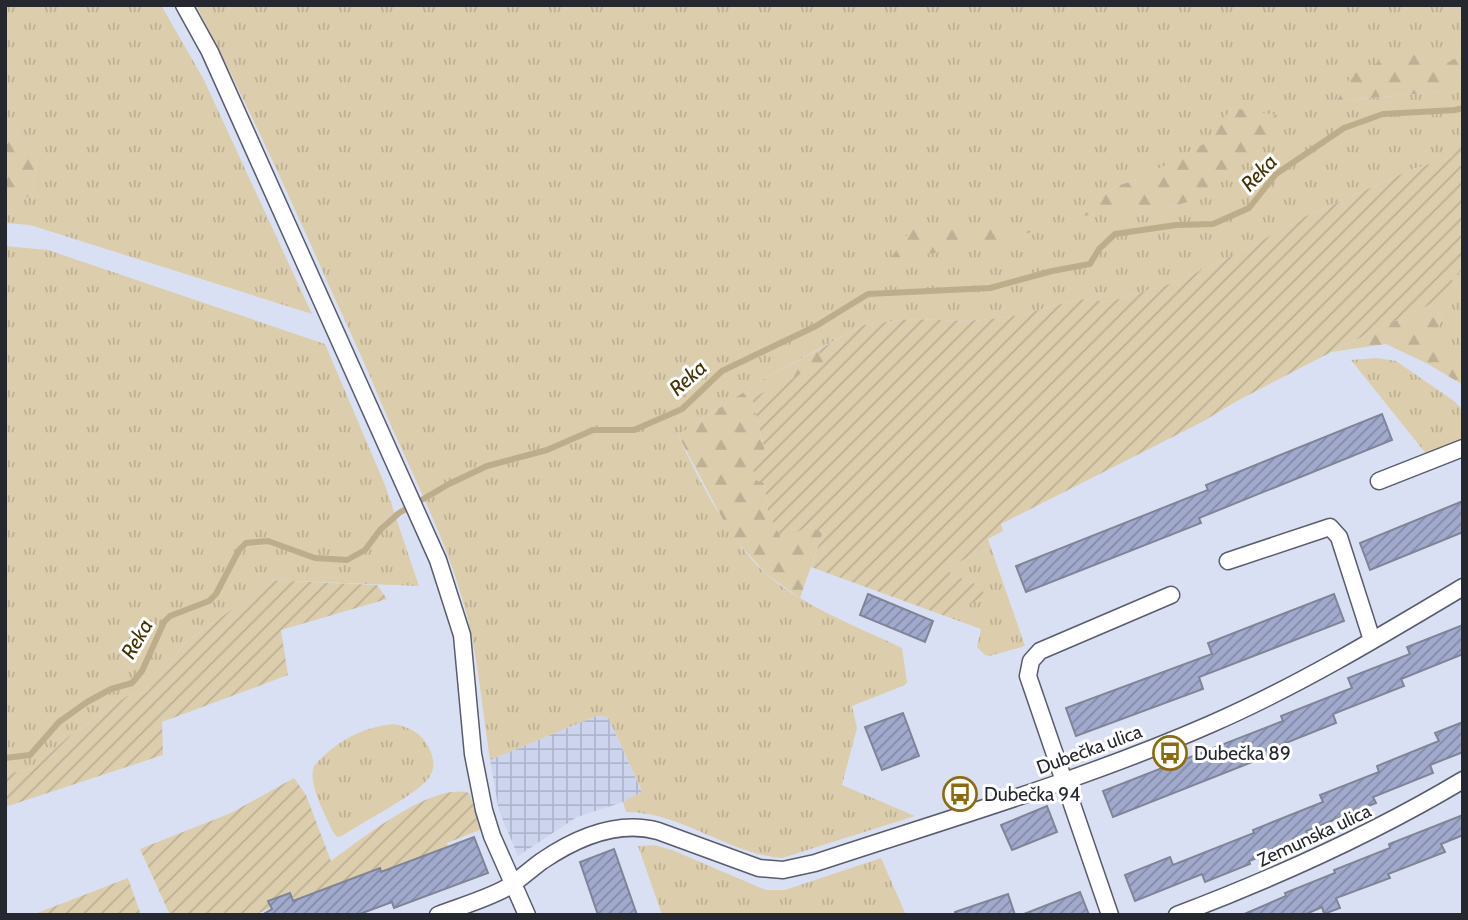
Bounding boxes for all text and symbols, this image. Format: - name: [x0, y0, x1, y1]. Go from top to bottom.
- water label: Reka: [1235, 149, 1282, 196]
- water label: Reka: [664, 354, 711, 401]
- water label: Reka: [115, 615, 158, 663]
- street label: Dubečka ulica: [1033, 720, 1145, 779]
- bus stop icon: Dubečka 89: [1151, 734, 1189, 772]
- place label: Dubečka 89: [1194, 742, 1291, 765]
- bus stop icon: Dubečka 94: [941, 775, 979, 813]
- place label: Dubečka 94: [984, 783, 1080, 806]
- street label: Zemunska ulica: [1254, 799, 1375, 872]

